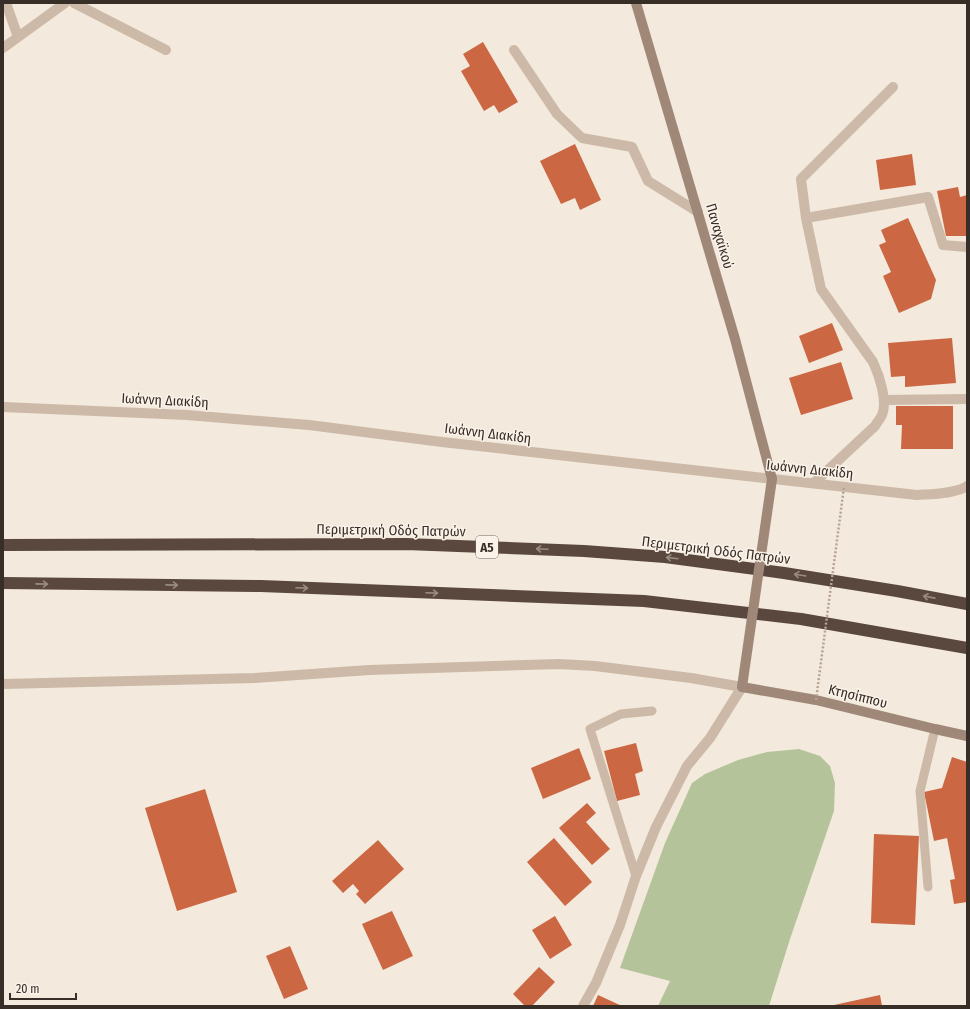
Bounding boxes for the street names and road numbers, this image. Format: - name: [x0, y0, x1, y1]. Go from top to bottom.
- street label: Παναχαϊκού: [702, 201, 737, 271]
- street label: Ιωάννη Διακίδη: [121, 390, 209, 411]
- street label: Ιωάννη Διακίδη: [444, 420, 532, 447]
- street label: Ιωάννη Διακίδη: [766, 456, 854, 483]
- street label: Περιμετρική Οδός Πατρών: [316, 521, 466, 540]
- street label: Περιμετρική Οδός Πατρών: [641, 533, 791, 568]
- road number: Α5: [476, 536, 498, 558]
- street label: Κτησίππου: [827, 681, 889, 712]

